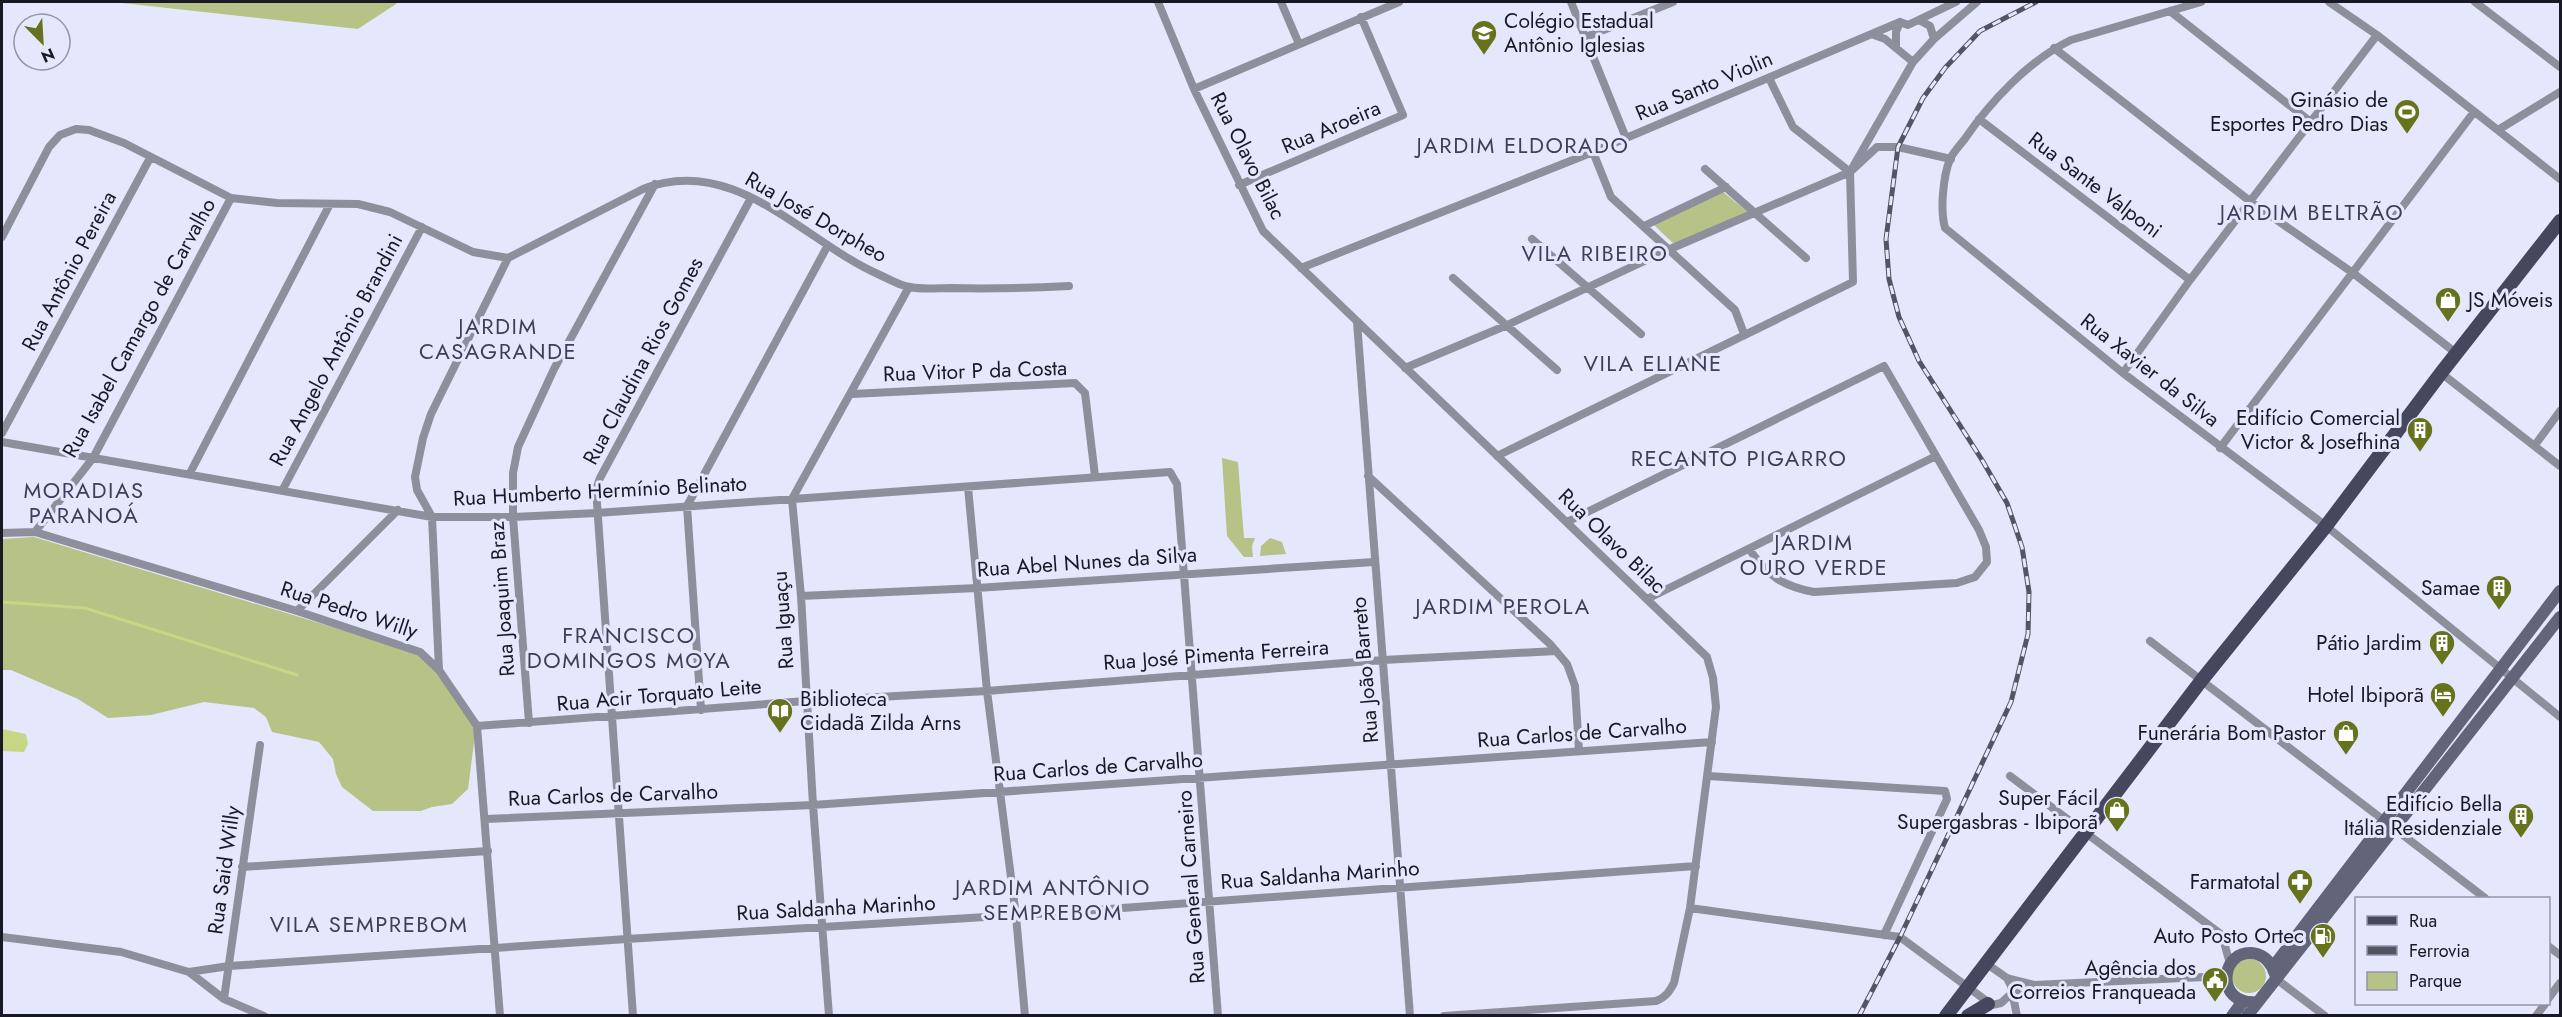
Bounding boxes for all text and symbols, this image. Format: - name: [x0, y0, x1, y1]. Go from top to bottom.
- place label: Colégio Estadual Antônio Iglesias: [1504, 6, 1654, 60]
- north arrow: [12, 12, 72, 72]
- school or university icon: Colégio Estadual Antônio Iglesias: [1469, 18, 1499, 56]
- text: N: [37, 42, 58, 68]
- street label: Rua Santo Violin: [1631, 44, 1777, 128]
- place label: Ginásio de Esportes Pedro Dias: [2210, 85, 2388, 139]
- street label: Rua Olavo Bilac: [1203, 87, 1293, 225]
- street label: Rua Aroeira: [1277, 93, 1385, 161]
- sports icon: Ginásio de Esportes Pedro Dias: [2392, 97, 2422, 135]
- street label: Rua Sante Valponi: [2022, 125, 2168, 245]
- district label: JARDIM ELDORADO: [1414, 129, 1629, 161]
- street label: Rua José Dorpheo: [739, 164, 893, 270]
- street label: Rua Antônio Pereira: [14, 186, 124, 356]
- street label: Rua Isabel Camargo de Carvalho: [55, 193, 223, 463]
- district label: JARDIM BELTRÃO: [2217, 196, 2404, 228]
- street label: Rua Angelo Antônio Brandini: [262, 229, 410, 471]
- district label: VILA RIBEIRO: [1522, 237, 1668, 269]
- street label: Rua Claudina Rios Gomes: [575, 252, 711, 470]
- shop icon: JS Móveis: [2433, 285, 2463, 323]
- place label: JS Móveis: [2465, 285, 2553, 315]
- street label: Rua Xavier da Silva: [2074, 306, 2226, 434]
- district label: JARDIM CASAGRANDE: [419, 310, 577, 367]
- district label: VILA ELIANE: [1583, 347, 1723, 379]
- street label: Rua Vitor P da Costa: [882, 353, 1068, 389]
- place label: Edifício Comercial Victor & Josefhina: [2236, 403, 2400, 457]
- building icon: Edifício Comercial Victor & Josefhina: [2405, 415, 2435, 453]
- district label: RECANTO PIGARRO: [1631, 442, 1847, 474]
- street label: Rua Humberto Hermínio Belinato: [452, 468, 748, 514]
- district label: MORADIAS PARANOÁ: [24, 474, 144, 531]
- street label: Rua Olavo Bilac: [1551, 482, 1673, 600]
- street label: Rua Joaquim Braz: [482, 520, 522, 678]
- district label: JARDIM OURO VERDE: [1740, 526, 1888, 583]
- street label: Rua Abel Nunes da Silva: [976, 539, 1198, 585]
- street label: Rua Iguaçu: [765, 570, 801, 670]
- place label: Samae: [2421, 573, 2480, 603]
- building icon: Samae: [2484, 573, 2514, 611]
- street label: Rua Pedro Willy: [277, 574, 422, 647]
- district label: JARDIM PEROLA: [1412, 590, 1591, 622]
- street label: Rua João Barreto: [1344, 596, 1386, 744]
- district label: FRANCISCO DOMINGOS MOYA: [527, 619, 731, 676]
- place label: Pátio Jardim: [2316, 628, 2422, 658]
- building icon: Pátio Jardim: [2427, 628, 2457, 666]
- street label: Rua José Pimenta Ferreira: [1102, 632, 1330, 678]
- street label: Rua Acir Torquato Leite: [555, 671, 763, 719]
- place label: Hotel Ibiporã: [2307, 680, 2424, 710]
- hotel icon: Hotel Ibiporã: [2428, 680, 2458, 718]
- place label: Biblioteca Cidadã Zilda Arns: [800, 684, 961, 738]
- library icon: Biblioteca Cidadã Zilda Arns: [765, 696, 795, 734]
- street label: Rua Carlos de Carvalho: [1476, 711, 1688, 755]
- place label: Funerária Bom Pastor: [2138, 718, 2327, 748]
- shop icon: Funerária Bom Pastor: [2331, 718, 2361, 756]
- street label: Rua Carlos de Carvalho: [992, 745, 1204, 789]
- street label: Rua Carlos de Carvalho: [508, 776, 718, 814]
- place label: Super Fácil Supergasbras - Ibiporã: [1897, 783, 2098, 837]
- street label: Rua General Carneiro: [1169, 789, 1213, 985]
- place label: Edifício Bella Itália Residenziale: [2344, 789, 2502, 843]
- shop icon: Super Fácil Supergasbras - Ibiporã: [2102, 795, 2132, 833]
- building icon: Edifício Bella Itália Residenziale: [2506, 801, 2536, 839]
- street label: Rua Said Willy: [200, 803, 248, 936]
- street label: Rua Saldanha Marinho: [1219, 853, 1421, 897]
- place label: Farmatotal: [2190, 867, 2280, 897]
- pharmacy icon: Farmatotal: [2285, 867, 2315, 905]
- district label: JARDIM ANTÔNIO SEMPREBOM: [952, 871, 1151, 928]
- street label: Rua Saldanha Marinho: [736, 888, 936, 928]
- legend: [2355, 897, 2550, 1005]
- district label: VILA SEMPREBOM: [270, 908, 468, 940]
- text: Rua: [2409, 908, 2437, 934]
- place label: Auto Posto Ortec: [2153, 921, 2304, 951]
- fuel station icon: Auto Posto Ortec: [2308, 921, 2338, 959]
- text: Ferrovia: [2409, 938, 2470, 964]
- place label: Agência dos Correios Franqueada: [2009, 953, 2196, 1007]
- public building icon: Agência dos Correios Franqueada: [2200, 965, 2230, 1003]
- text: Parque: [2409, 968, 2462, 994]

